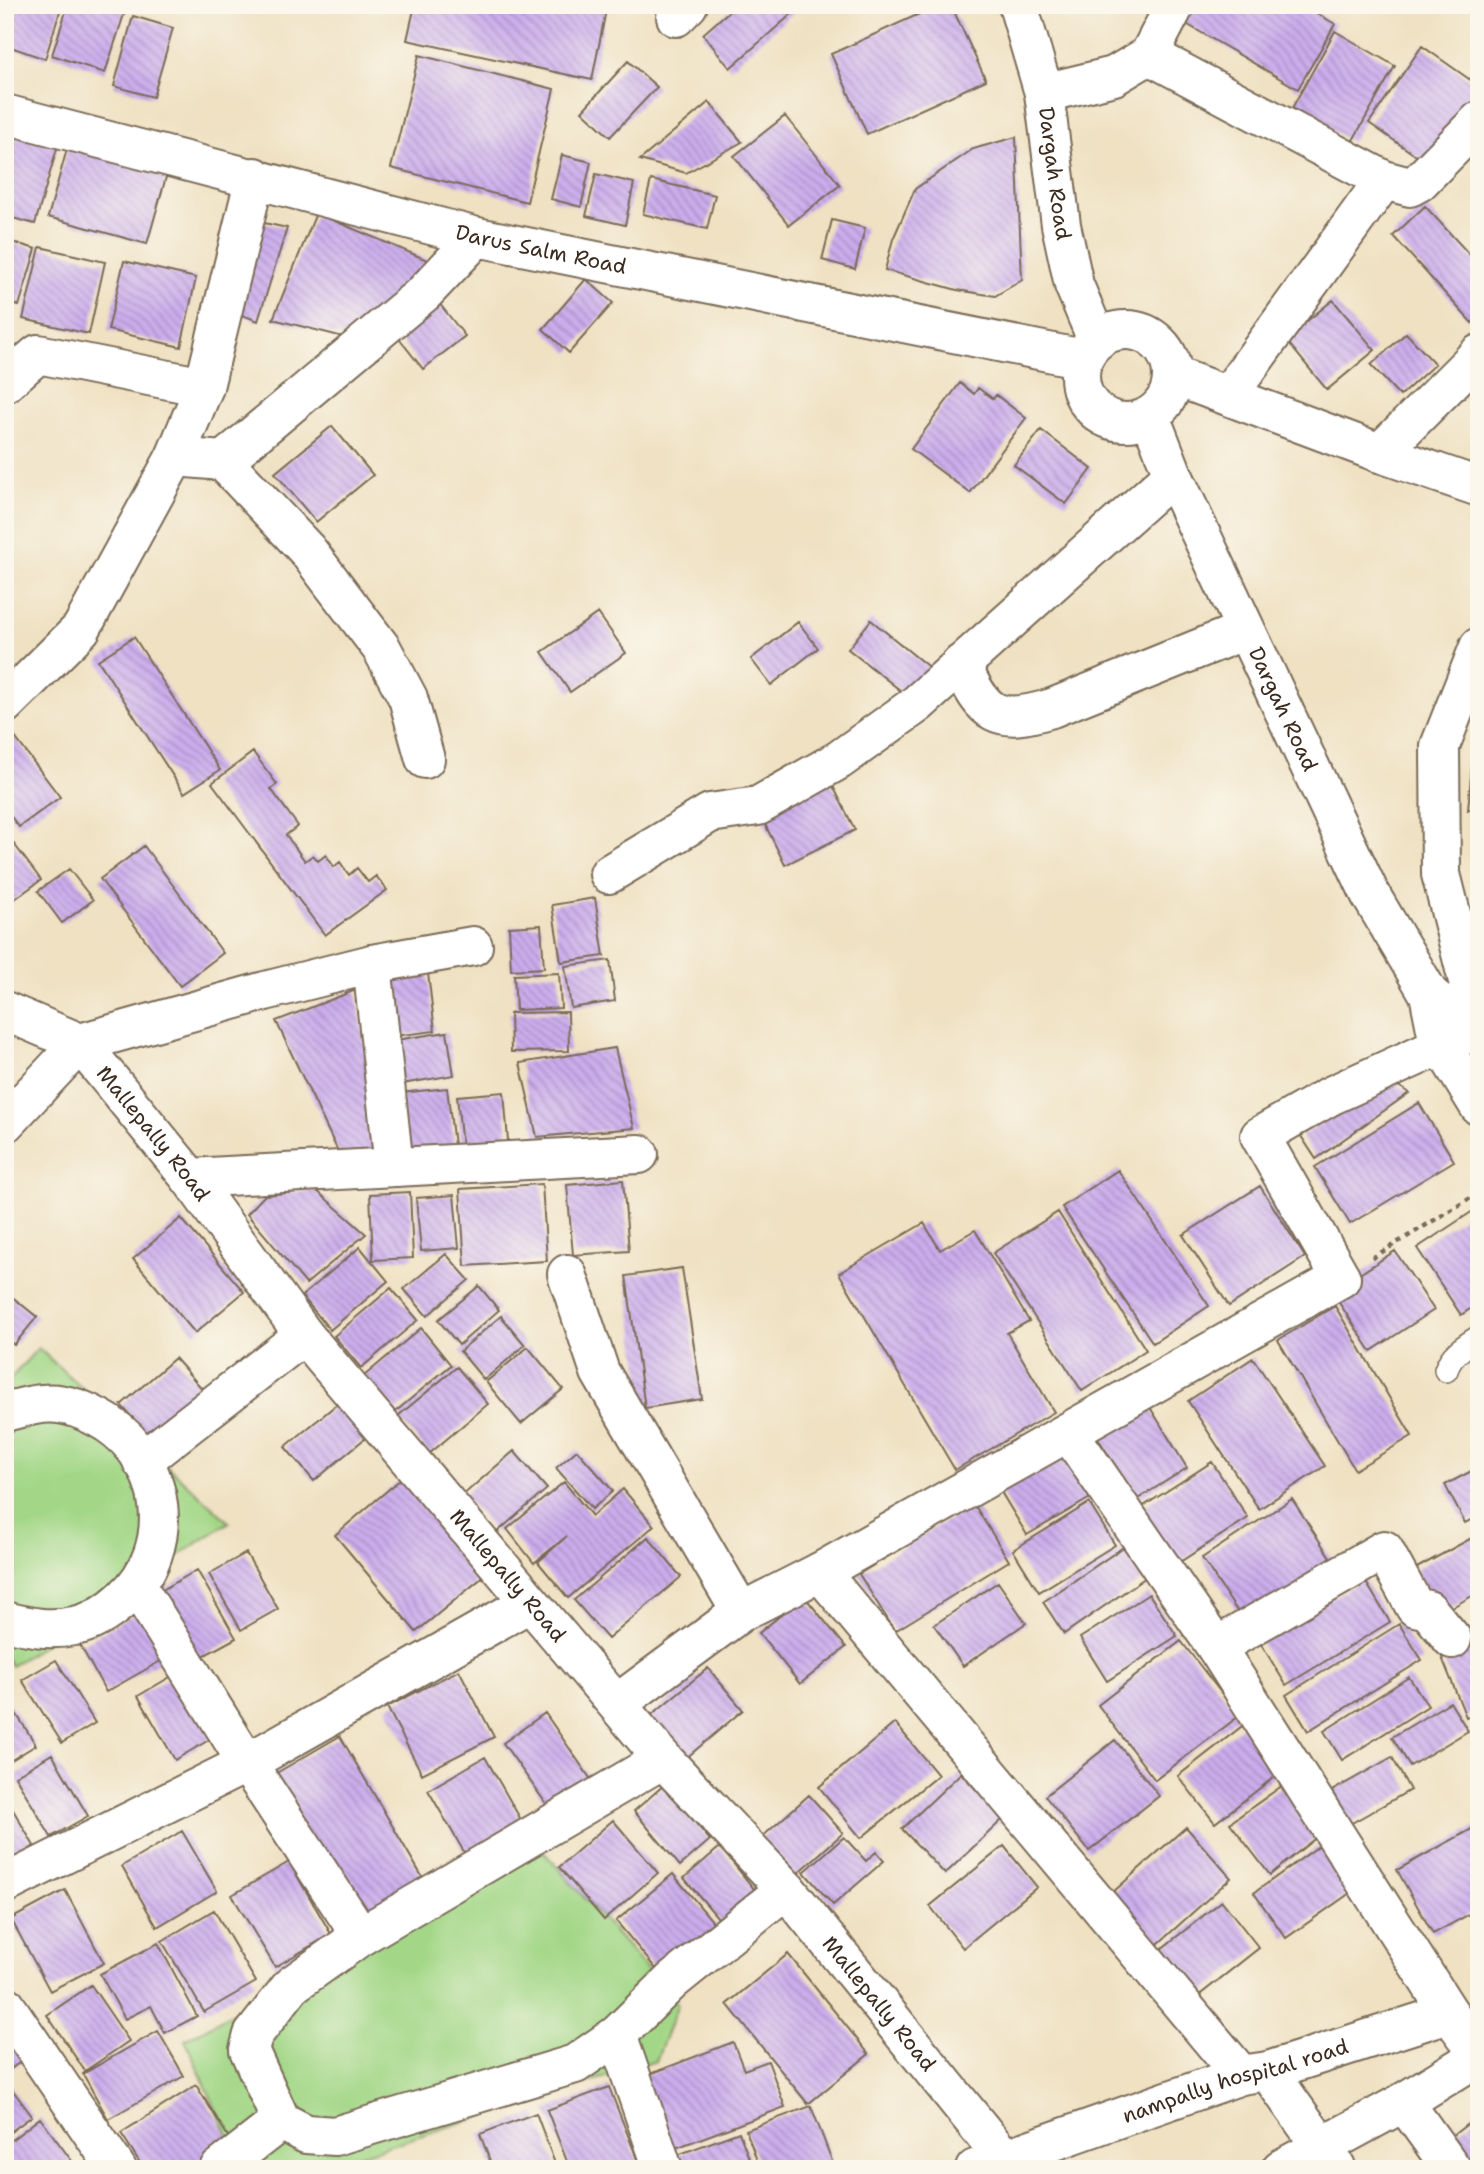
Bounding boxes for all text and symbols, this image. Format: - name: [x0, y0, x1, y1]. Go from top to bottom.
- street label: Dargah Road: [1032, 105, 1078, 243]
- street label: Darus Salm Road: [453, 218, 629, 281]
- street label: Dargah Road: [1242, 642, 1324, 776]
- street label: Mallepally Road: [90, 1060, 216, 1207]
- street label: Mallepally Road: [443, 1503, 572, 1648]
- street label: Mallepally Road: [816, 1930, 942, 2077]
- street label: nampally hospital road: [1118, 2032, 1352, 2130]

